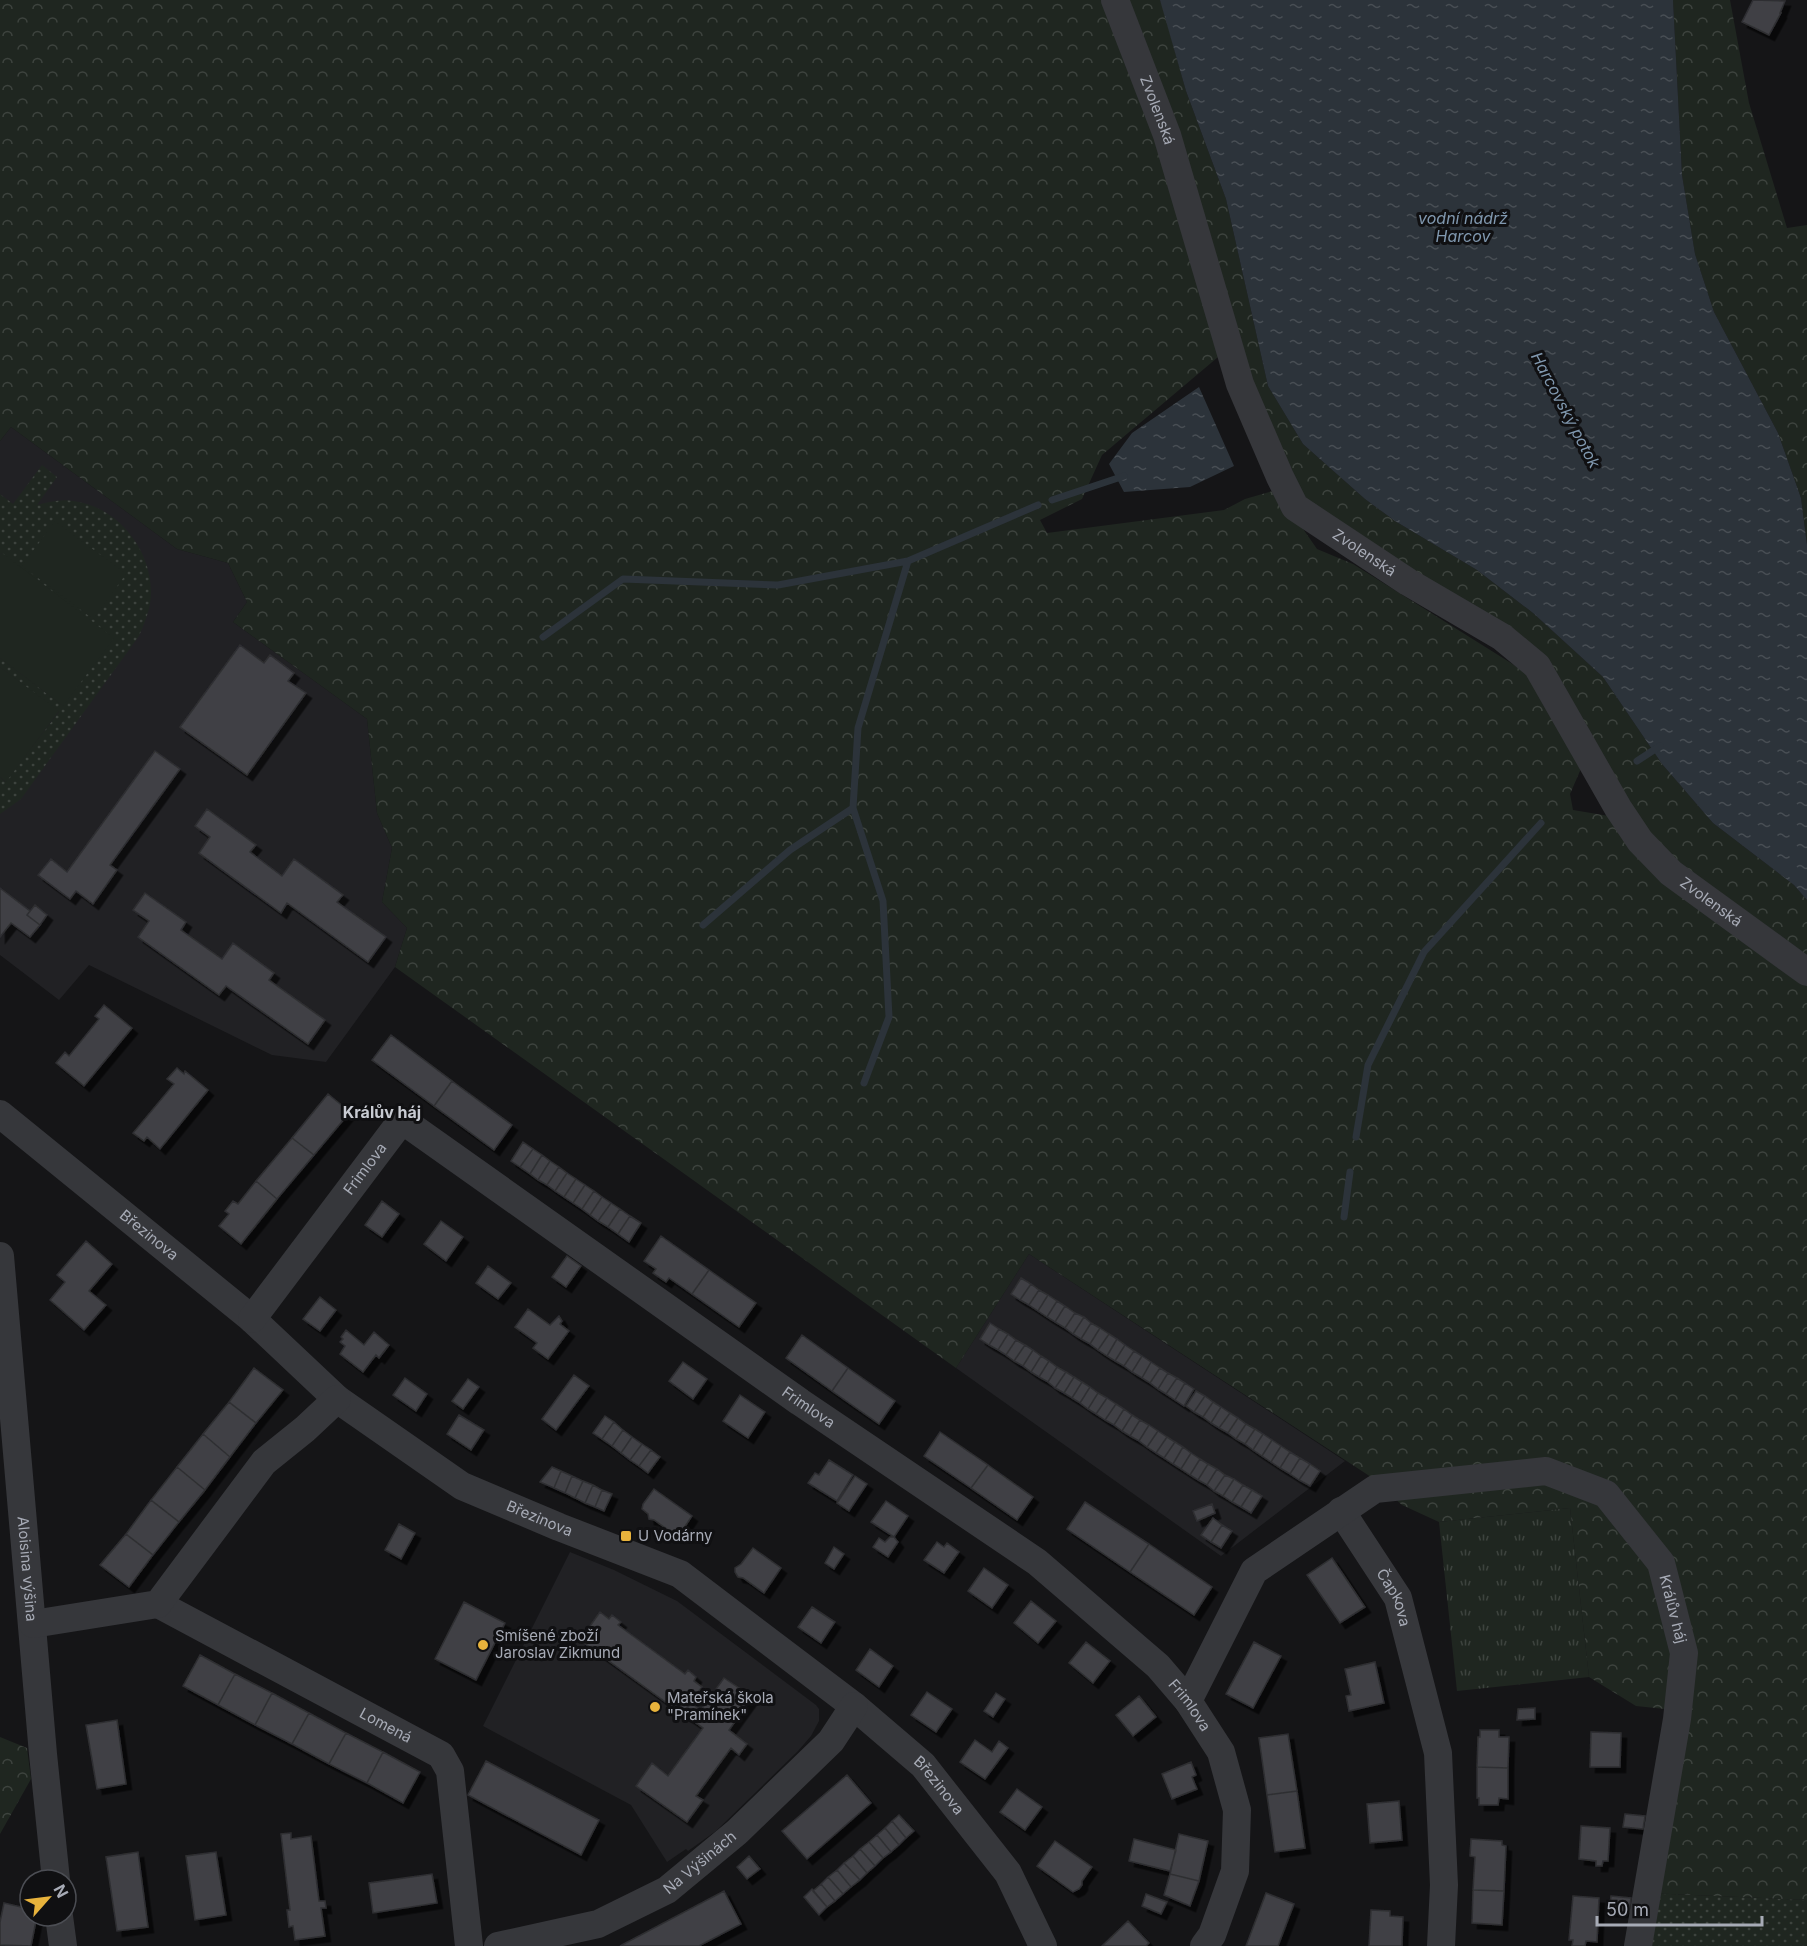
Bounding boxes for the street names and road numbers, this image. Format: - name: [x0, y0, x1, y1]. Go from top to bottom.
- street label: Zvolenská: [1136, 73, 1179, 147]
- street label: Zvolenská: [1329, 525, 1400, 580]
- street label: Zvolenská: [1676, 873, 1746, 931]
- street label: Frimlova: [339, 1139, 390, 1198]
- street label: Březinova: [116, 1205, 182, 1264]
- street label: Frimlova: [778, 1382, 839, 1432]
- street label: Březinova: [504, 1496, 576, 1540]
- street label: Aloisina výšina: [14, 1515, 42, 1622]
- street label: Čapkova: [1372, 1565, 1415, 1628]
- street label: Králův háj: [1655, 1573, 1691, 1645]
- street label: Frimlova: [1164, 1675, 1215, 1735]
- street label: Lomená: [356, 1703, 415, 1747]
- street label: Březinova: [910, 1751, 968, 1818]
- street label: Na Výšinách: [659, 1827, 740, 1898]

